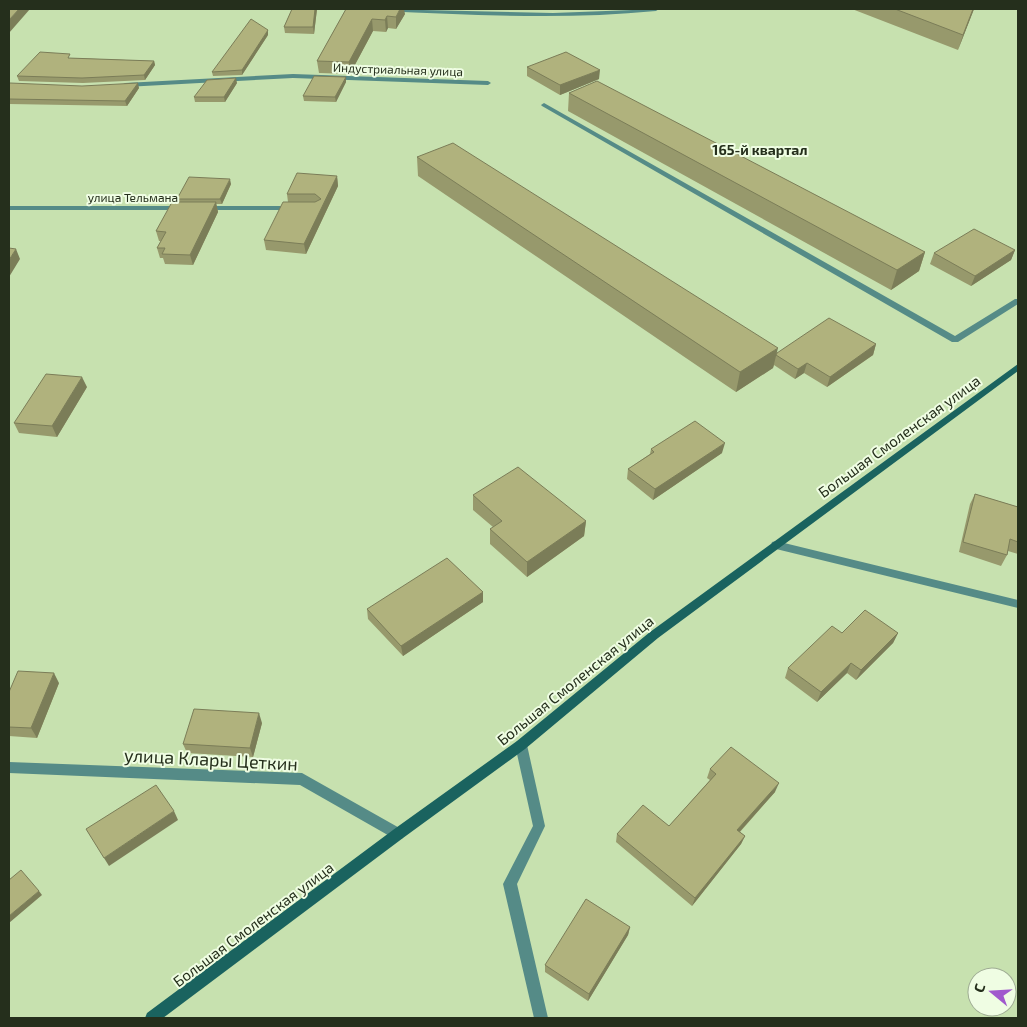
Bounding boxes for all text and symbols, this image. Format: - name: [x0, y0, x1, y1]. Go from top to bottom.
- street label: Индустриальная улица: [333, 60, 463, 79]
- district label: 165-й квартал: [712, 141, 808, 158]
- street label: улица Тельмана: [88, 190, 178, 205]
- street label: Большая Смоленская улица: [814, 371, 984, 502]
- street label: Большая Смоленская улица: [493, 611, 657, 749]
- street label: улица Клары Цеткин: [124, 743, 298, 775]
- street label: Большая Смоленская улица: [169, 858, 337, 991]
- north arrow: [967, 967, 1017, 1017]
- text: С: [970, 981, 989, 994]

